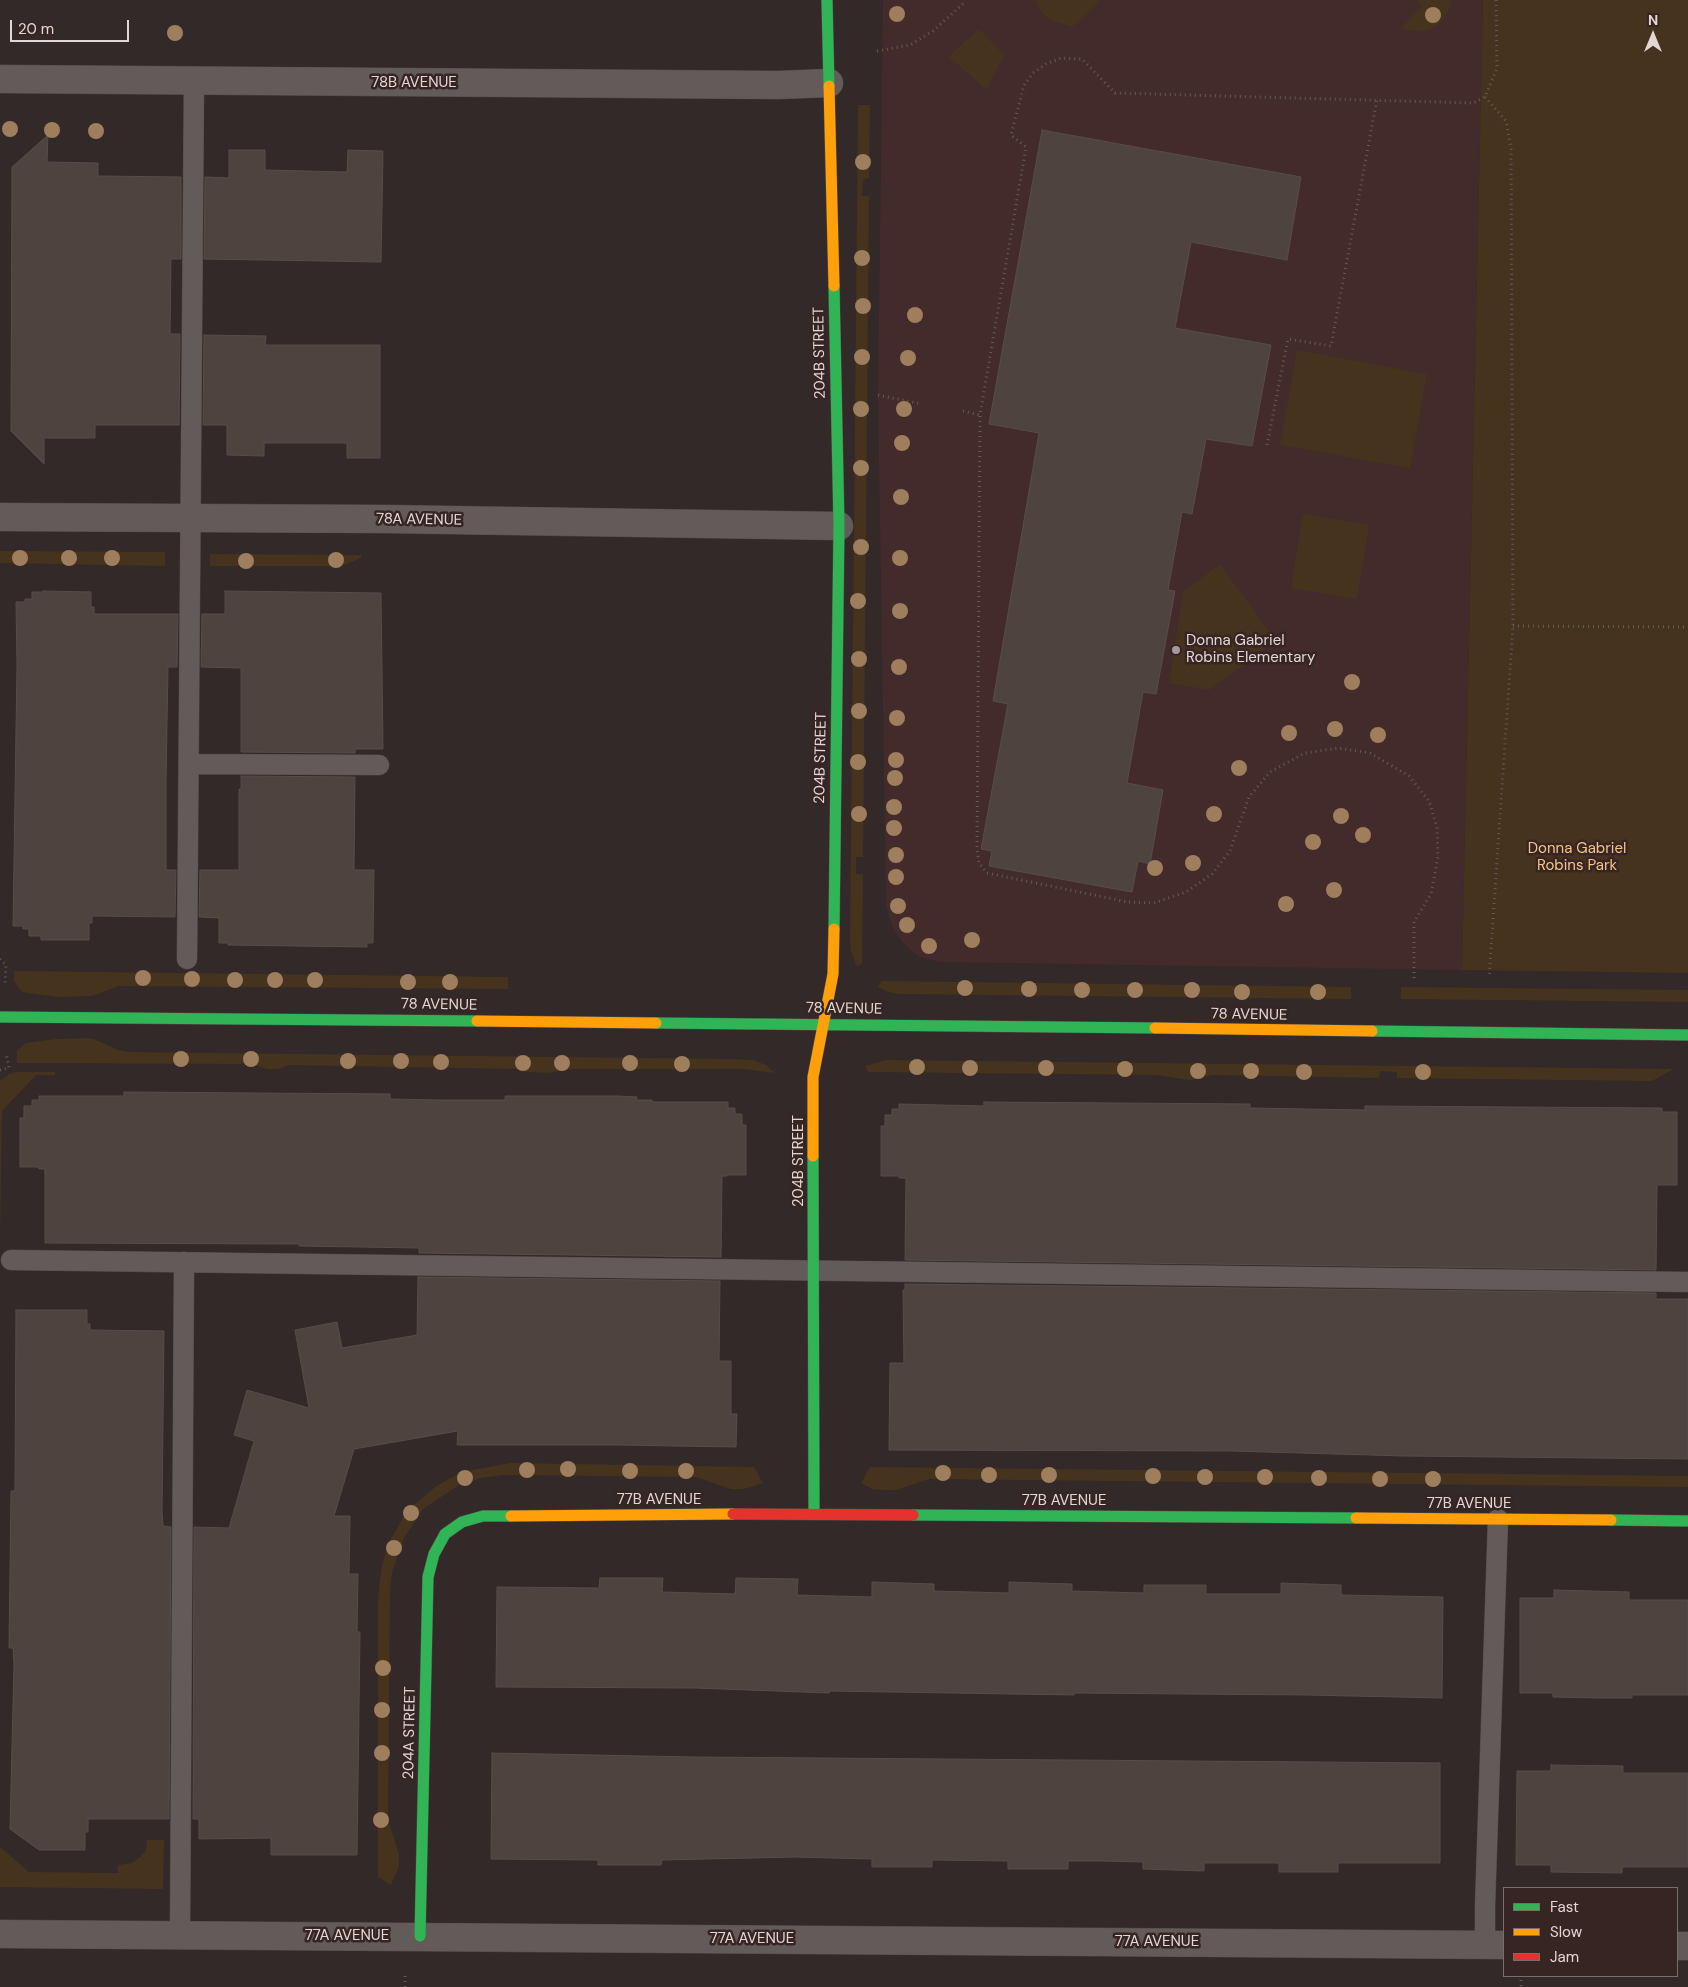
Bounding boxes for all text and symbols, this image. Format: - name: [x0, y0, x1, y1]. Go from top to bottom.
- scale bar: [12, 10, 131, 42]
- north arrow: [1628, 10, 1678, 60]
- text: N: [1648, 11, 1658, 29]
- text: 20 m: [18, 19, 54, 39]
- street label: 78B AVENUE: [371, 74, 457, 92]
- street label: 204B STREET: [810, 307, 830, 399]
- street label: 78A AVENUE: [376, 510, 462, 530]
- place label: Donna Gabriel Robins Elementary: [1186, 632, 1315, 667]
- marker: Donna Gabriel Robins Elementary: [1170, 644, 1182, 656]
- street label: 204B STREET: [811, 712, 831, 804]
- park label: Donna Gabriel Robins Park: [1528, 840, 1626, 875]
- street label: 78 AVENUE: [401, 995, 477, 1015]
- street label: 78 AVENUE: [806, 999, 882, 1019]
- street label: 78 AVENUE: [1211, 1005, 1287, 1025]
- street label: 204B STREET: [790, 1115, 808, 1207]
- street label: 77B AVENUE: [617, 1491, 701, 1509]
- street label: 77B AVENUE: [1022, 1492, 1106, 1510]
- street label: 77B AVENUE: [1427, 1495, 1511, 1513]
- street label: 204A STREET: [400, 1686, 420, 1780]
- legend: [1503, 1887, 1678, 1977]
- text: Fast: [1550, 1897, 1579, 1917]
- text: Slow: [1550, 1922, 1582, 1942]
- street label: 77A AVENUE: [305, 1927, 389, 1945]
- street label: 77A AVENUE: [710, 1930, 794, 1948]
- street label: 77A AVENUE: [1115, 1933, 1199, 1951]
- text: Jam: [1550, 1947, 1579, 1967]

